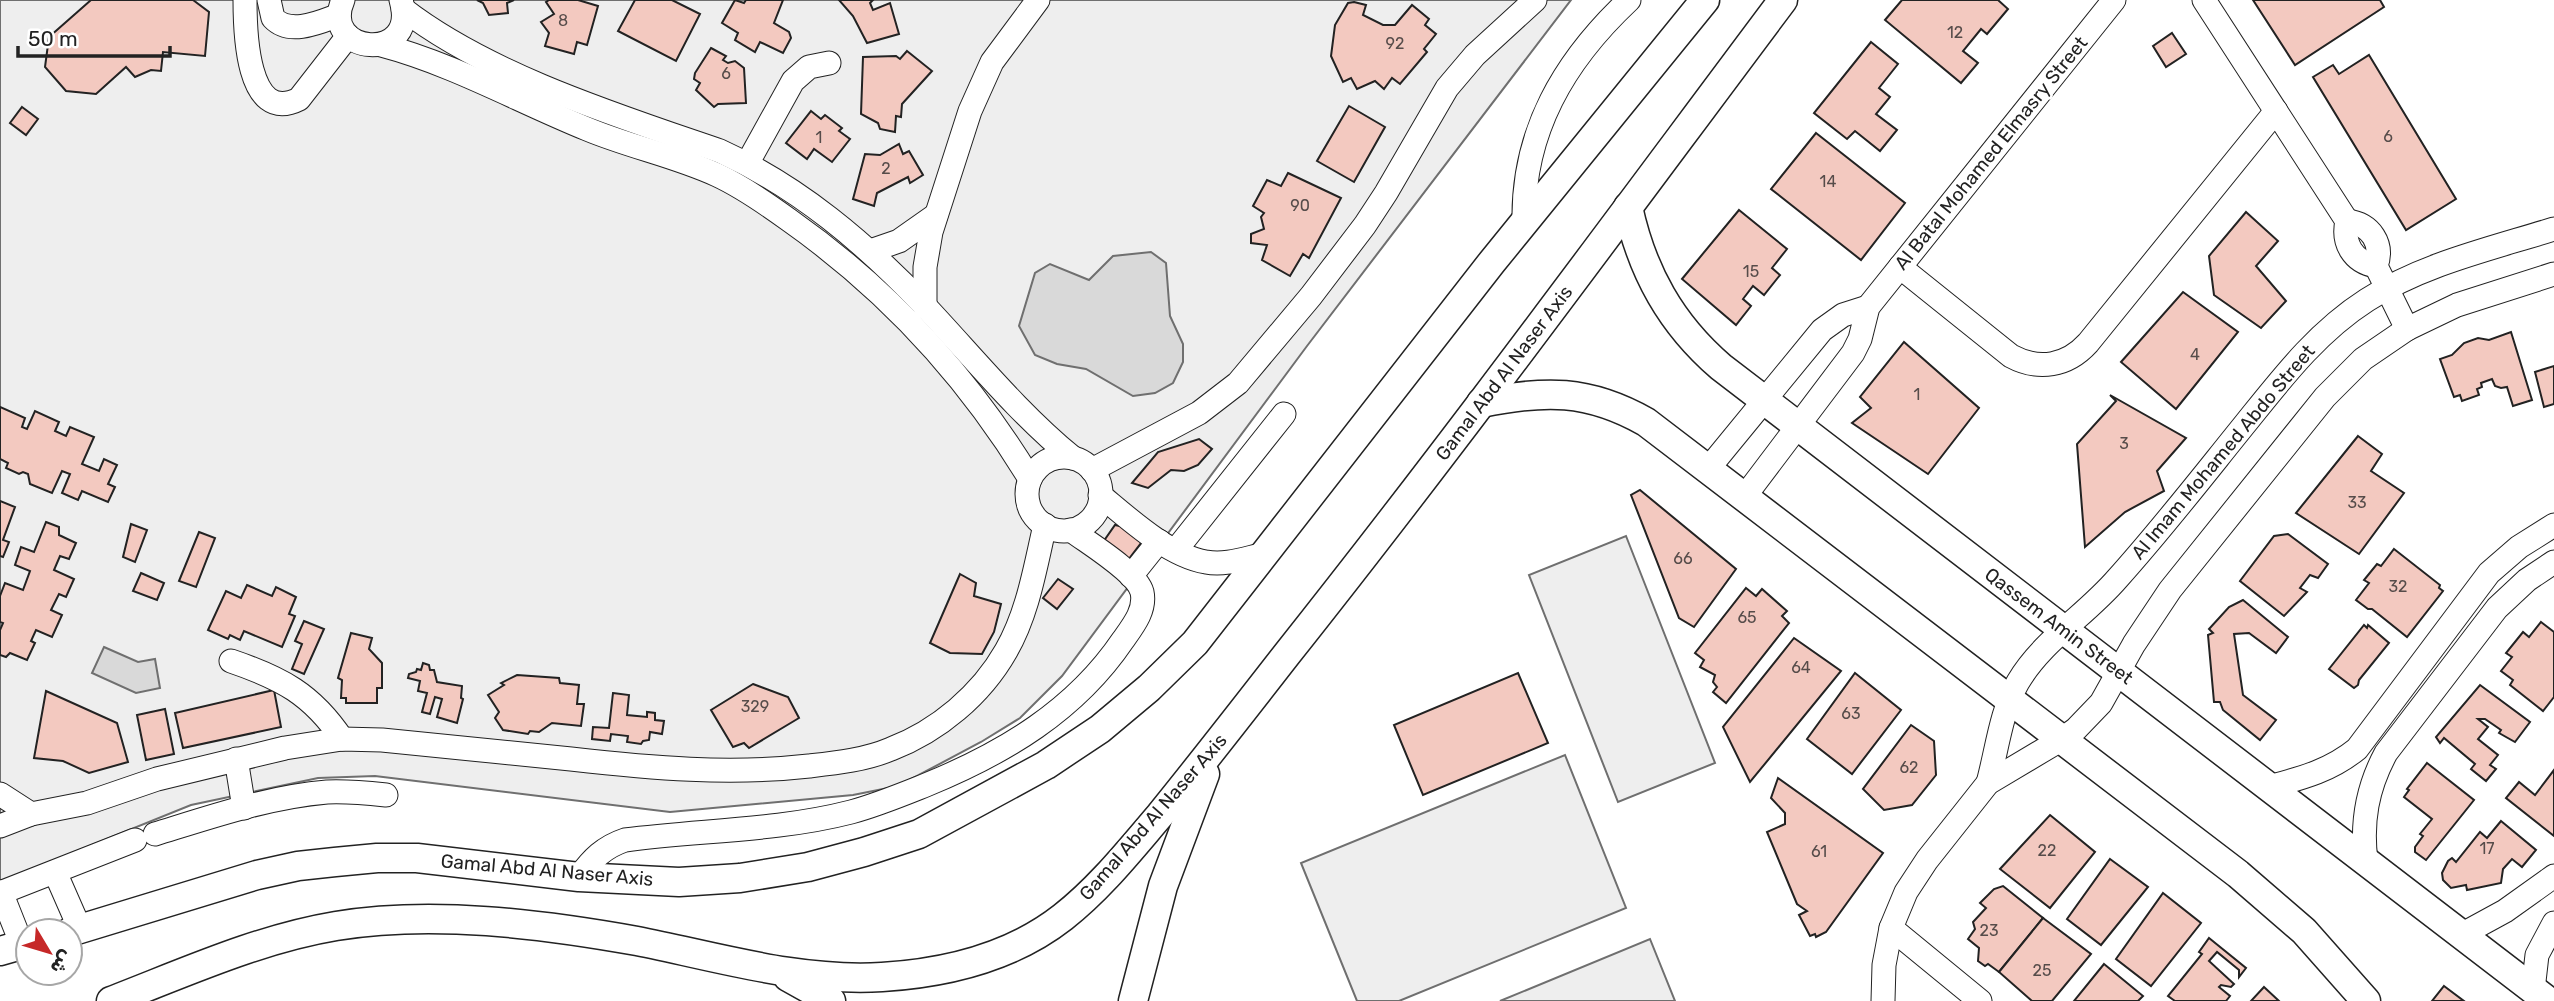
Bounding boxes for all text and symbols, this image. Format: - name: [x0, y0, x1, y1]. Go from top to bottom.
- house number: 8: [558, 11, 568, 30]
- scale bar: [18, 14, 170, 58]
- house number: 12: [1947, 23, 1963, 42]
- text: 50 m: [28, 26, 78, 51]
- street label: Al Batal Mohamed Elmasry Street: [1890, 31, 2093, 274]
- house number: 92: [1386, 34, 1404, 53]
- house number: 6: [721, 64, 731, 83]
- house number: 6: [2383, 127, 2393, 146]
- house number: 1: [816, 128, 822, 147]
- house number: 2: [881, 159, 891, 178]
- house number: 14: [1820, 172, 1836, 191]
- house number: 90: [1290, 196, 1310, 215]
- house number: 15: [1743, 262, 1759, 281]
- street label: Gamal Abd Al Naser Axis: [1431, 281, 1577, 465]
- street label: Al Imam Mohamed Abdo Street: [2126, 340, 2320, 564]
- house number: 4: [2190, 345, 2200, 364]
- house number: 1: [1914, 385, 1920, 404]
- house number: 3: [2119, 434, 2129, 453]
- house number: 33: [2347, 493, 2367, 512]
- house number: 66: [1673, 549, 1693, 568]
- street label: Qassem Amin Street: [1980, 563, 2138, 690]
- house number: 32: [2388, 577, 2408, 596]
- house number: 65: [1737, 608, 1757, 627]
- house number: 64: [1791, 658, 1811, 677]
- house number: 329: [741, 697, 769, 716]
- house number: 63: [1841, 704, 1861, 723]
- street label: Gamal Abd Al Naser Axis: [1074, 729, 1232, 905]
- house number: 62: [1899, 758, 1919, 777]
- house number: 17: [2479, 839, 2495, 858]
- house number: 22: [2038, 841, 2056, 860]
- house number: 61: [1811, 842, 1827, 861]
- street label: Gamal Abd Al Naser Axis: [440, 849, 654, 891]
- north arrow: [14, 917, 84, 987]
- house number: 23: [1979, 921, 1999, 940]
- text: ش: [46, 946, 78, 979]
- house number: 25: [2033, 961, 2051, 980]

